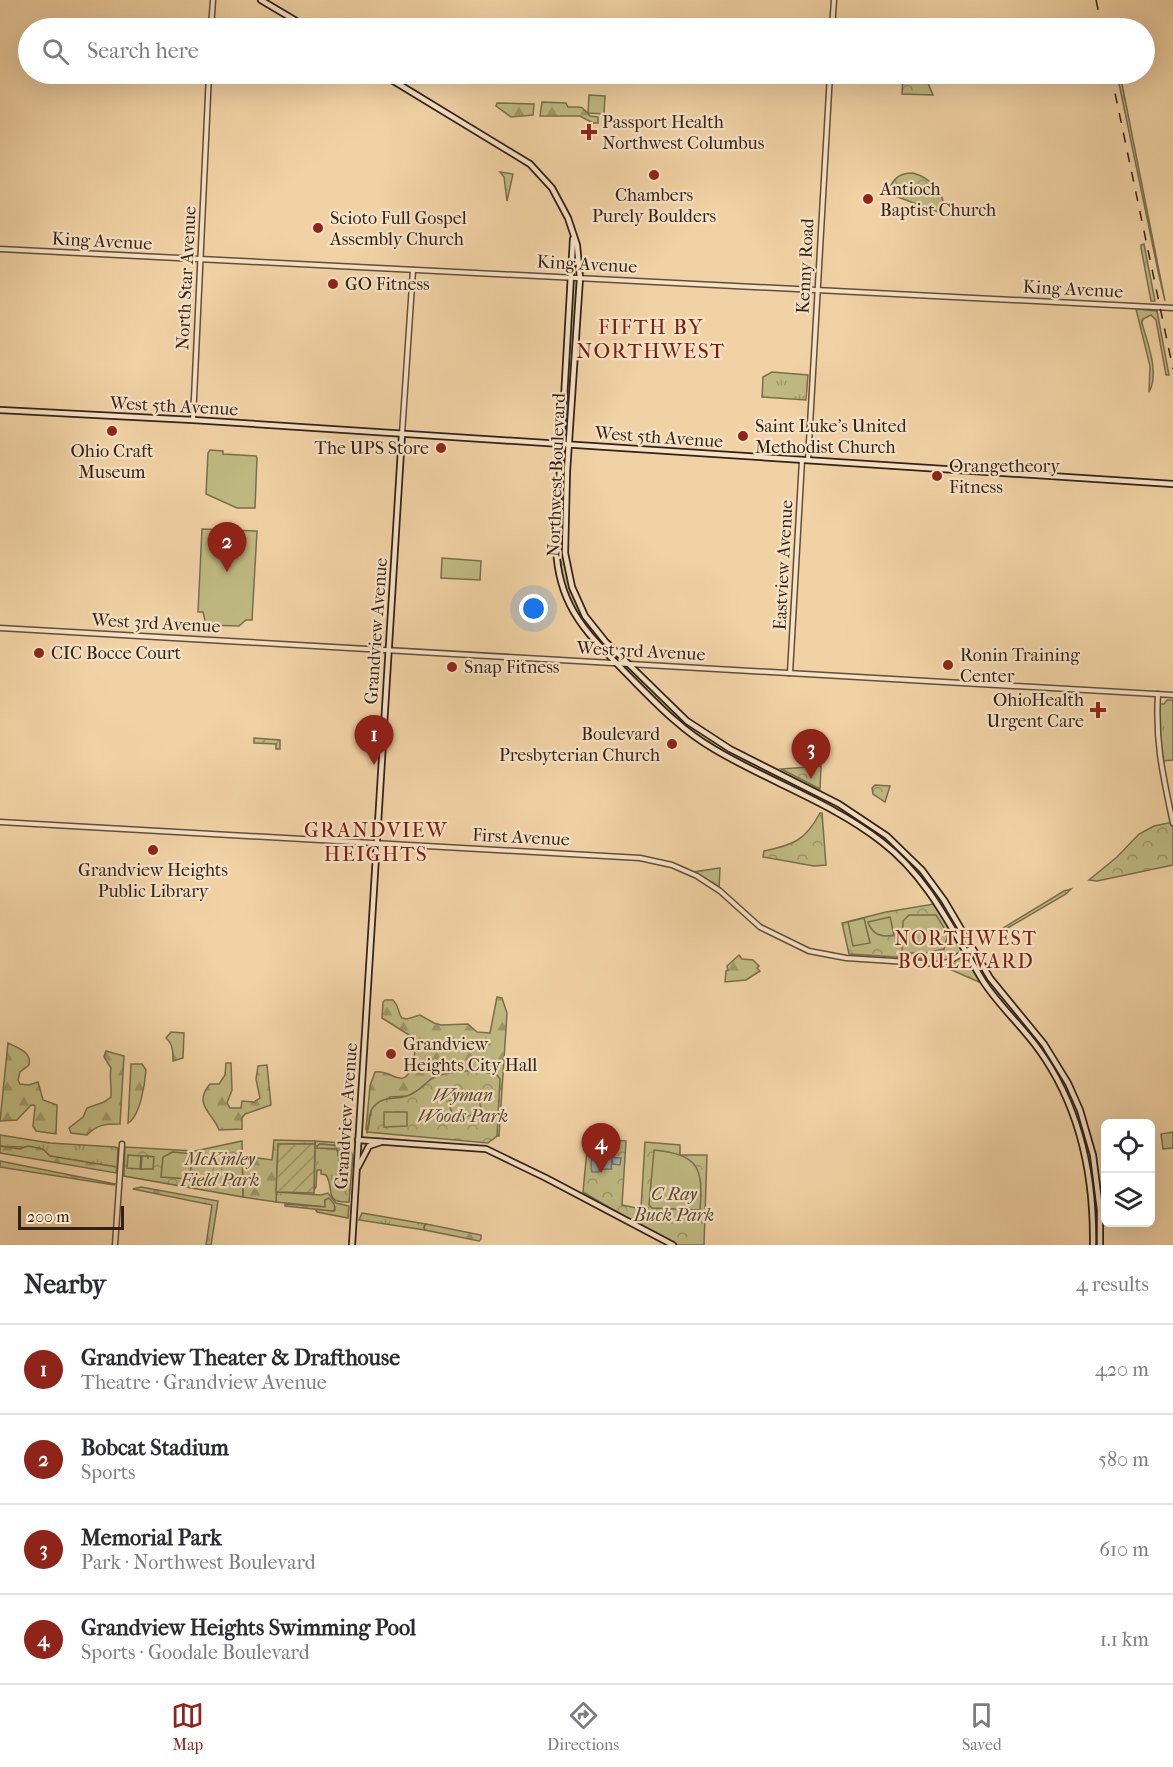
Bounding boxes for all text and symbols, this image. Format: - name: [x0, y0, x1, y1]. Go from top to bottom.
- search box: [18, 18, 1155, 84]
- icon: search: [39, 35, 72, 68]
- text: Search here: [87, 38, 199, 64]
- place label: Passport Health Northwest Columbus: [602, 112, 765, 154]
- marker: Passport Health Northwest Columbus: [580, 123, 598, 141]
- marker: Chambers Purely Boulders: [647, 168, 661, 182]
- place label: Antioch Baptist Church: [879, 179, 996, 221]
- place label: Chambers Purely Boulders: [592, 185, 716, 227]
- marker: Antioch Baptist Church: [861, 192, 875, 206]
- street label: North Star Avenue: [172, 205, 201, 351]
- place label: Scioto Full Gospel Assembly Church: [329, 208, 467, 250]
- street label: Kenny Road: [793, 218, 818, 314]
- marker: Scioto Full Gospel Assembly Church: [311, 221, 325, 235]
- street label: King Avenue: [51, 228, 153, 255]
- street label: King Avenue: [536, 251, 638, 278]
- place label: GO Fitness: [345, 274, 430, 295]
- street label: King Avenue: [1022, 276, 1124, 303]
- marker: GO Fitness: [326, 277, 340, 291]
- district label: FIFTH BY NORTHWEST: [576, 315, 726, 363]
- street label: West 5th Avenue: [108, 393, 239, 420]
- street label: Northwest Boulevard: [543, 393, 570, 557]
- place label: Saint Luke's United Methodist Church: [755, 416, 907, 458]
- street label: West 5th Avenue: [593, 422, 724, 452]
- marker: Ohio Craft Museum: [105, 424, 119, 438]
- marker: Saint Luke's United Methodist Church: [736, 429, 750, 443]
- place label: The UPS Store: [315, 438, 429, 459]
- place label: Ohio Craft Museum: [71, 441, 154, 483]
- marker: The UPS Store: [434, 441, 448, 455]
- place label: Orangetheory Fitness: [949, 456, 1061, 498]
- marker: Orangetheory Fitness: [930, 469, 944, 483]
- street label: Eastview Avenue: [770, 499, 797, 631]
- pin: 2: [208, 522, 246, 572]
- street label: Grandview Avenue: [361, 557, 392, 705]
- your location: [519, 594, 548, 623]
- street label: West 3rd Avenue: [90, 610, 221, 637]
- street label: West 3rd Avenue: [575, 638, 706, 665]
- place label: CIC Bocce Court: [51, 643, 181, 664]
- place label: Ronin Training Center: [960, 645, 1080, 687]
- marker: CIC Bocce Court: [32, 646, 46, 660]
- place label: Snap Fitness: [464, 657, 560, 678]
- marker: Ronin Training Center: [941, 658, 955, 672]
- marker: Snap Fitness: [445, 660, 459, 674]
- place label: OhioHealth Urgent Care: [986, 690, 1084, 732]
- marker: OhioHealth Urgent Care: [1089, 701, 1107, 719]
- pin: 1: [354, 716, 394, 765]
- place label: Boulevard Presbyterian Church: [499, 724, 660, 766]
- pin: 3: [792, 730, 830, 779]
- marker: Boulevard Presbyterian Church: [665, 737, 679, 751]
- district label: GRANDVIEW HEIGHTS: [304, 818, 448, 866]
- street label: First Avenue: [472, 824, 570, 851]
- marker: Grandview Heights Public Library: [146, 843, 160, 857]
- place label: Grandview Heights Public Library: [78, 860, 228, 902]
- district label: NORTHWEST BOULEVARD: [895, 927, 1037, 973]
- place label: Grandview Heights City Hall: [403, 1034, 537, 1076]
- street label: Grandview Avenue: [331, 1042, 362, 1190]
- marker: Grandview Heights City Hall: [384, 1047, 398, 1061]
- park label: Wyman Woods Park: [418, 1085, 508, 1127]
- map controls: [1101, 1119, 1155, 1227]
- button: locate: [1101, 1119, 1155, 1173]
- pin: 4: [582, 1124, 620, 1173]
- park label: McKinley Field Park: [180, 1149, 259, 1191]
- button: layers: [1101, 1173, 1155, 1227]
- park label: C Ray Buck Park: [633, 1184, 714, 1226]
- scale bar: [18, 1203, 124, 1230]
- text: 200 m: [27, 1207, 70, 1226]
- text: Nearby: [24, 1269, 106, 1300]
- text: 4 results: [1076, 1273, 1149, 1296]
- text: Grandview Theater & Drafthouse: [81, 1345, 400, 1371]
- text: 1: [40, 1358, 47, 1381]
- text: 420 m: [1095, 1358, 1149, 1381]
- text: Theatre · Grandview Avenue: [81, 1371, 327, 1394]
- text: Bobcat Stadium: [81, 1435, 229, 1461]
- text: 2: [38, 1448, 49, 1471]
- text: 580 m: [1098, 1448, 1149, 1471]
- text: Sports: [81, 1461, 135, 1484]
- text: Memorial Park: [81, 1525, 222, 1551]
- text: 3: [39, 1538, 48, 1561]
- text: 610 m: [1099, 1538, 1149, 1561]
- text: Park · Northwest Boulevard: [81, 1551, 316, 1574]
- text: Grandview Heights Swimming Pool: [81, 1615, 416, 1641]
- text: 4: [38, 1628, 49, 1651]
- text: 1.1 km: [1100, 1628, 1149, 1651]
- text: Sports · Goodale Boulevard: [81, 1641, 310, 1664]
- tab: Map: [171, 1699, 204, 1754]
- tab: Directions: [547, 1699, 619, 1754]
- tab: Saved: [962, 1699, 1002, 1754]

